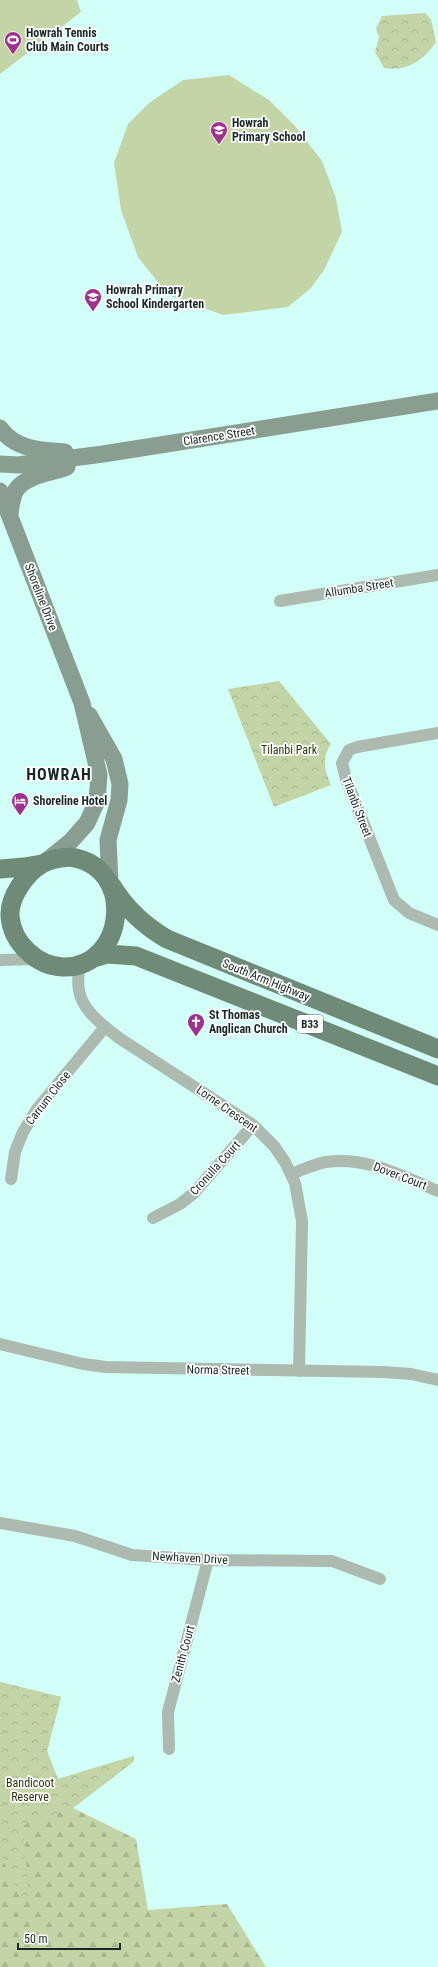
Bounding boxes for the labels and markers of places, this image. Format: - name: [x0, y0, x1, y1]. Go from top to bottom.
- place label: Howrah Tennis Club Main Courts: [26, 26, 110, 54]
- sports icon: Howrah Tennis Club Main Courts: [3, 30, 23, 55]
- place label: Howrah Primary School: [232, 116, 305, 144]
- school or university icon: Howrah Primary School: [209, 120, 229, 145]
- place label: Howrah Primary School Kindergarten: [106, 283, 204, 311]
- school or university icon: Howrah Primary School Kindergarten: [83, 287, 103, 312]
- hotel icon: Shoreline Hotel: [10, 791, 30, 816]
- place label: Shoreline Hotel: [33, 794, 107, 808]
- place label: St Thomas Anglican Church: [209, 1008, 288, 1036]
- church icon: St Thomas Anglican Church: [186, 1012, 206, 1037]

